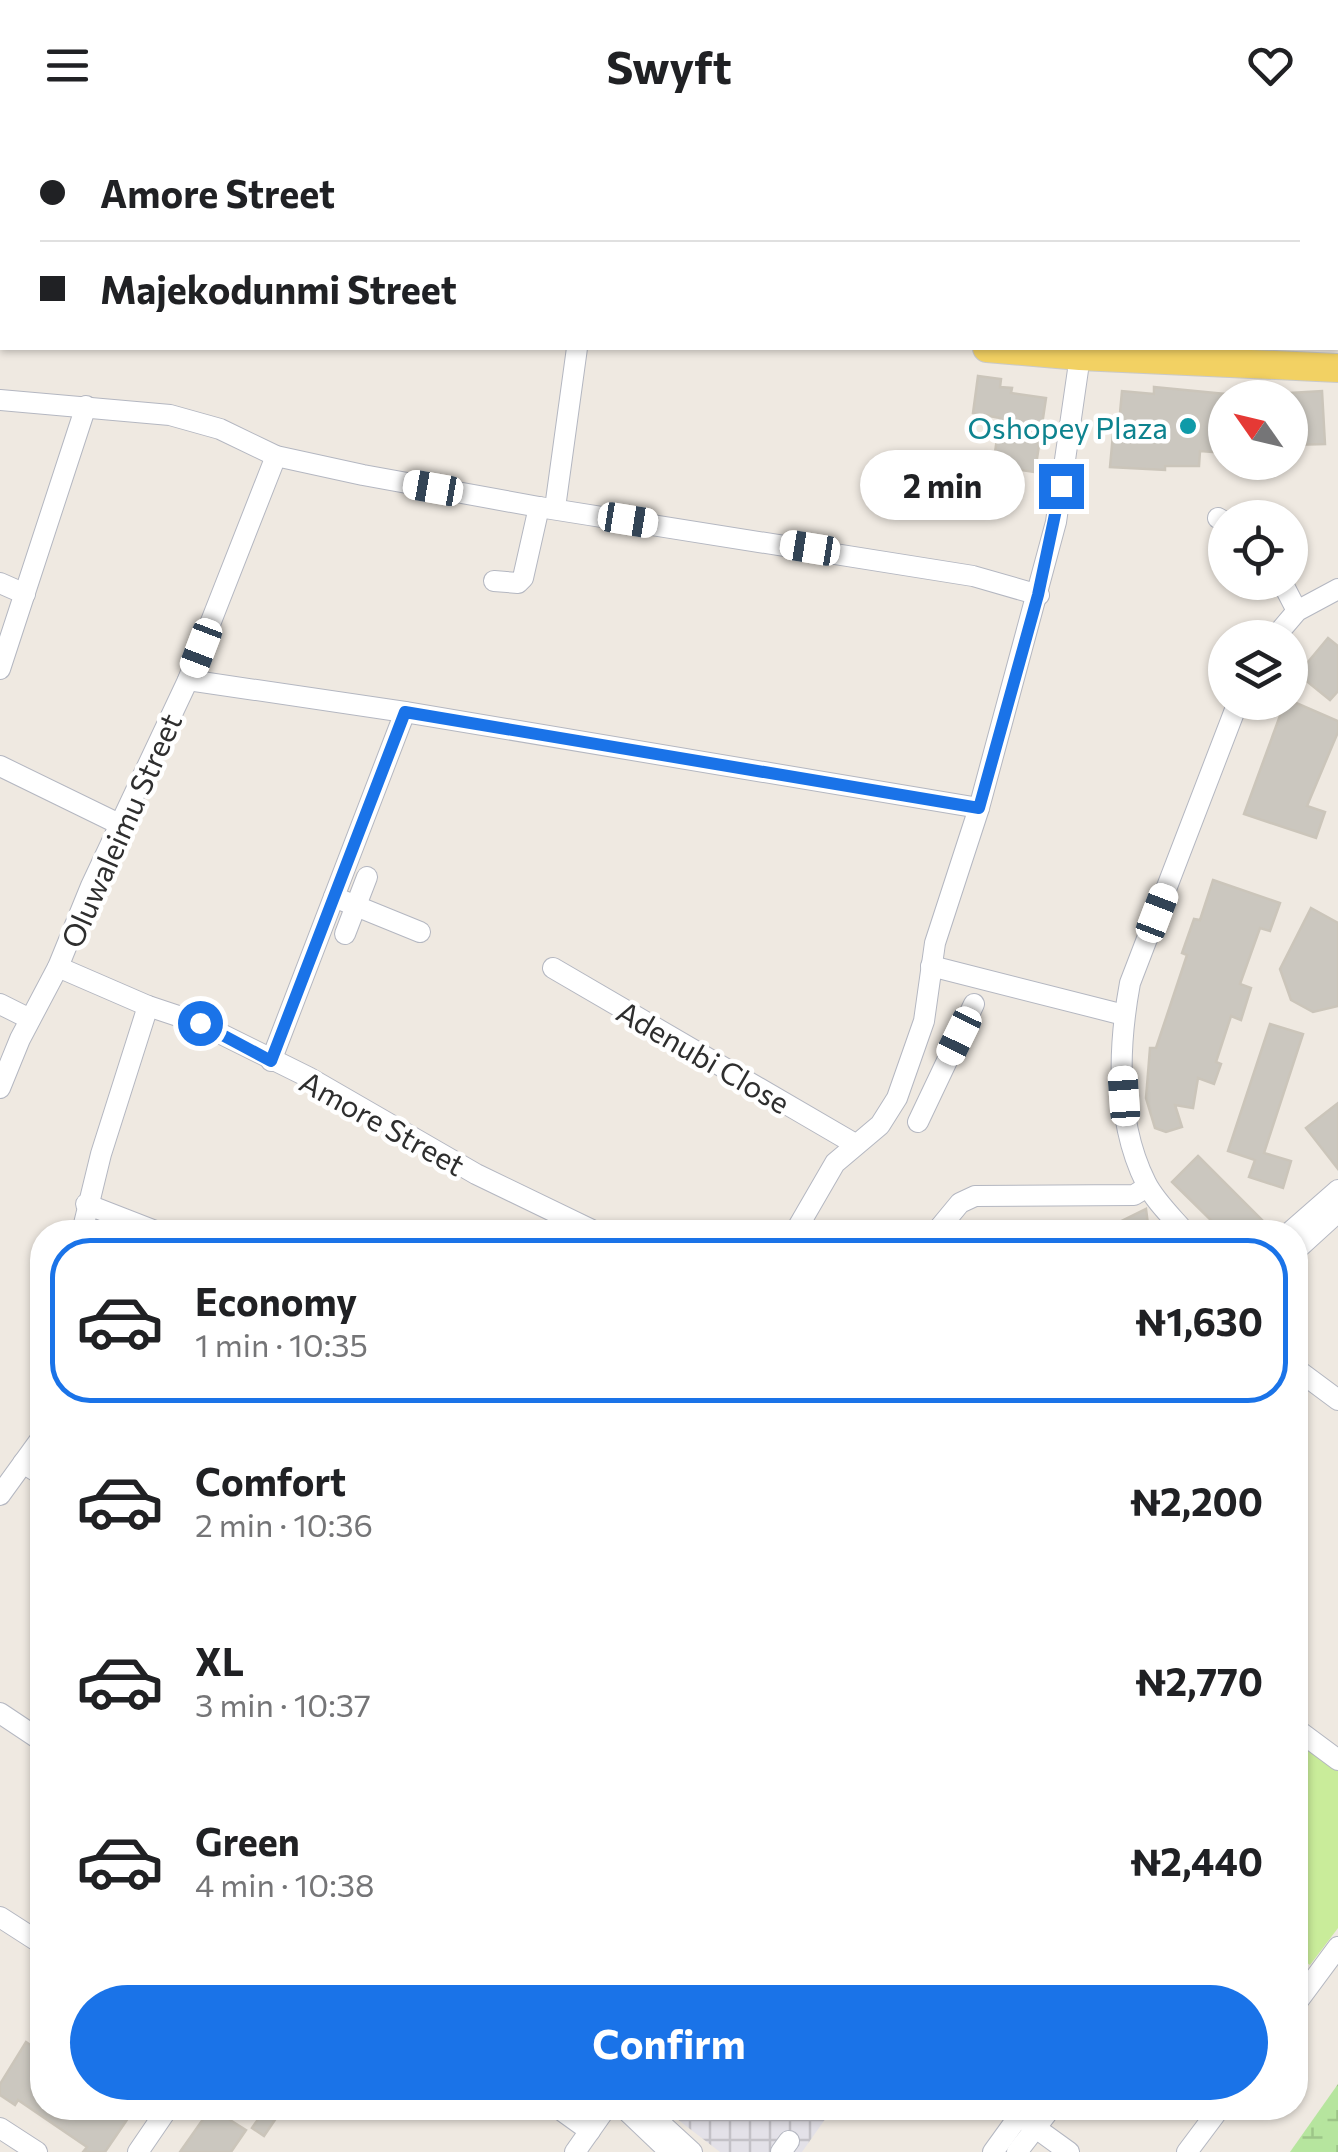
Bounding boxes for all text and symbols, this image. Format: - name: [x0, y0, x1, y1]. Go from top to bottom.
- icon: menu: [40, 38, 95, 93]
- text: Swyft: [606, 38, 732, 93]
- icon: heart: [1243, 38, 1298, 93]
- text: Amore Street: [100, 169, 335, 216]
- text: Majekodunmi Street: [100, 265, 457, 312]
- north arrow: [1208, 380, 1308, 480]
- map controls: [1208, 380, 1308, 720]
- place label: Oshopey Plaza: [968, 408, 1168, 445]
- marker: Oshopey Plaza: [1177, 415, 1199, 437]
- callout: 2 min: [861, 451, 1026, 521]
- route end: [1039, 464, 1084, 509]
- text: 2 min: [903, 465, 982, 505]
- car: [401, 468, 465, 508]
- car: [596, 500, 660, 540]
- button: locate: [1208, 500, 1308, 600]
- car: [778, 528, 842, 568]
- car: [176, 615, 226, 681]
- button: layers: [1208, 620, 1308, 720]
- street label: Oluwaleimu Street: [52, 707, 188, 953]
- car: [1132, 880, 1182, 946]
- street label: Adenubi Close: [611, 992, 797, 1120]
- route start: [178, 1001, 223, 1046]
- car: [932, 1002, 986, 1070]
- street label: Amore Street: [294, 1062, 472, 1182]
- car: [1107, 1065, 1141, 1127]
- icon: car: [75, 1276, 165, 1366]
- text: Economy: [195, 1277, 357, 1324]
- text: ₦1,630: [1135, 1297, 1263, 1344]
- text: 1 min · 10:35: [195, 1324, 368, 1364]
- icon: car: [75, 1456, 165, 1546]
- text: Comfort: [195, 1457, 346, 1504]
- text: ₦2,200: [1129, 1477, 1263, 1524]
- text: 2 min · 10:36: [195, 1504, 373, 1544]
- icon: car: [75, 1636, 165, 1726]
- text: XL: [195, 1637, 244, 1684]
- text: ₦2,770: [1135, 1657, 1263, 1704]
- text: 3 min · 10:37: [195, 1684, 371, 1724]
- icon: car: [75, 1816, 165, 1906]
- text: Green: [195, 1817, 300, 1864]
- text: ₦2,440: [1130, 1837, 1263, 1884]
- text: 4 min · 10:38: [195, 1864, 374, 1904]
- button: Confirm: [70, 1985, 1268, 2100]

